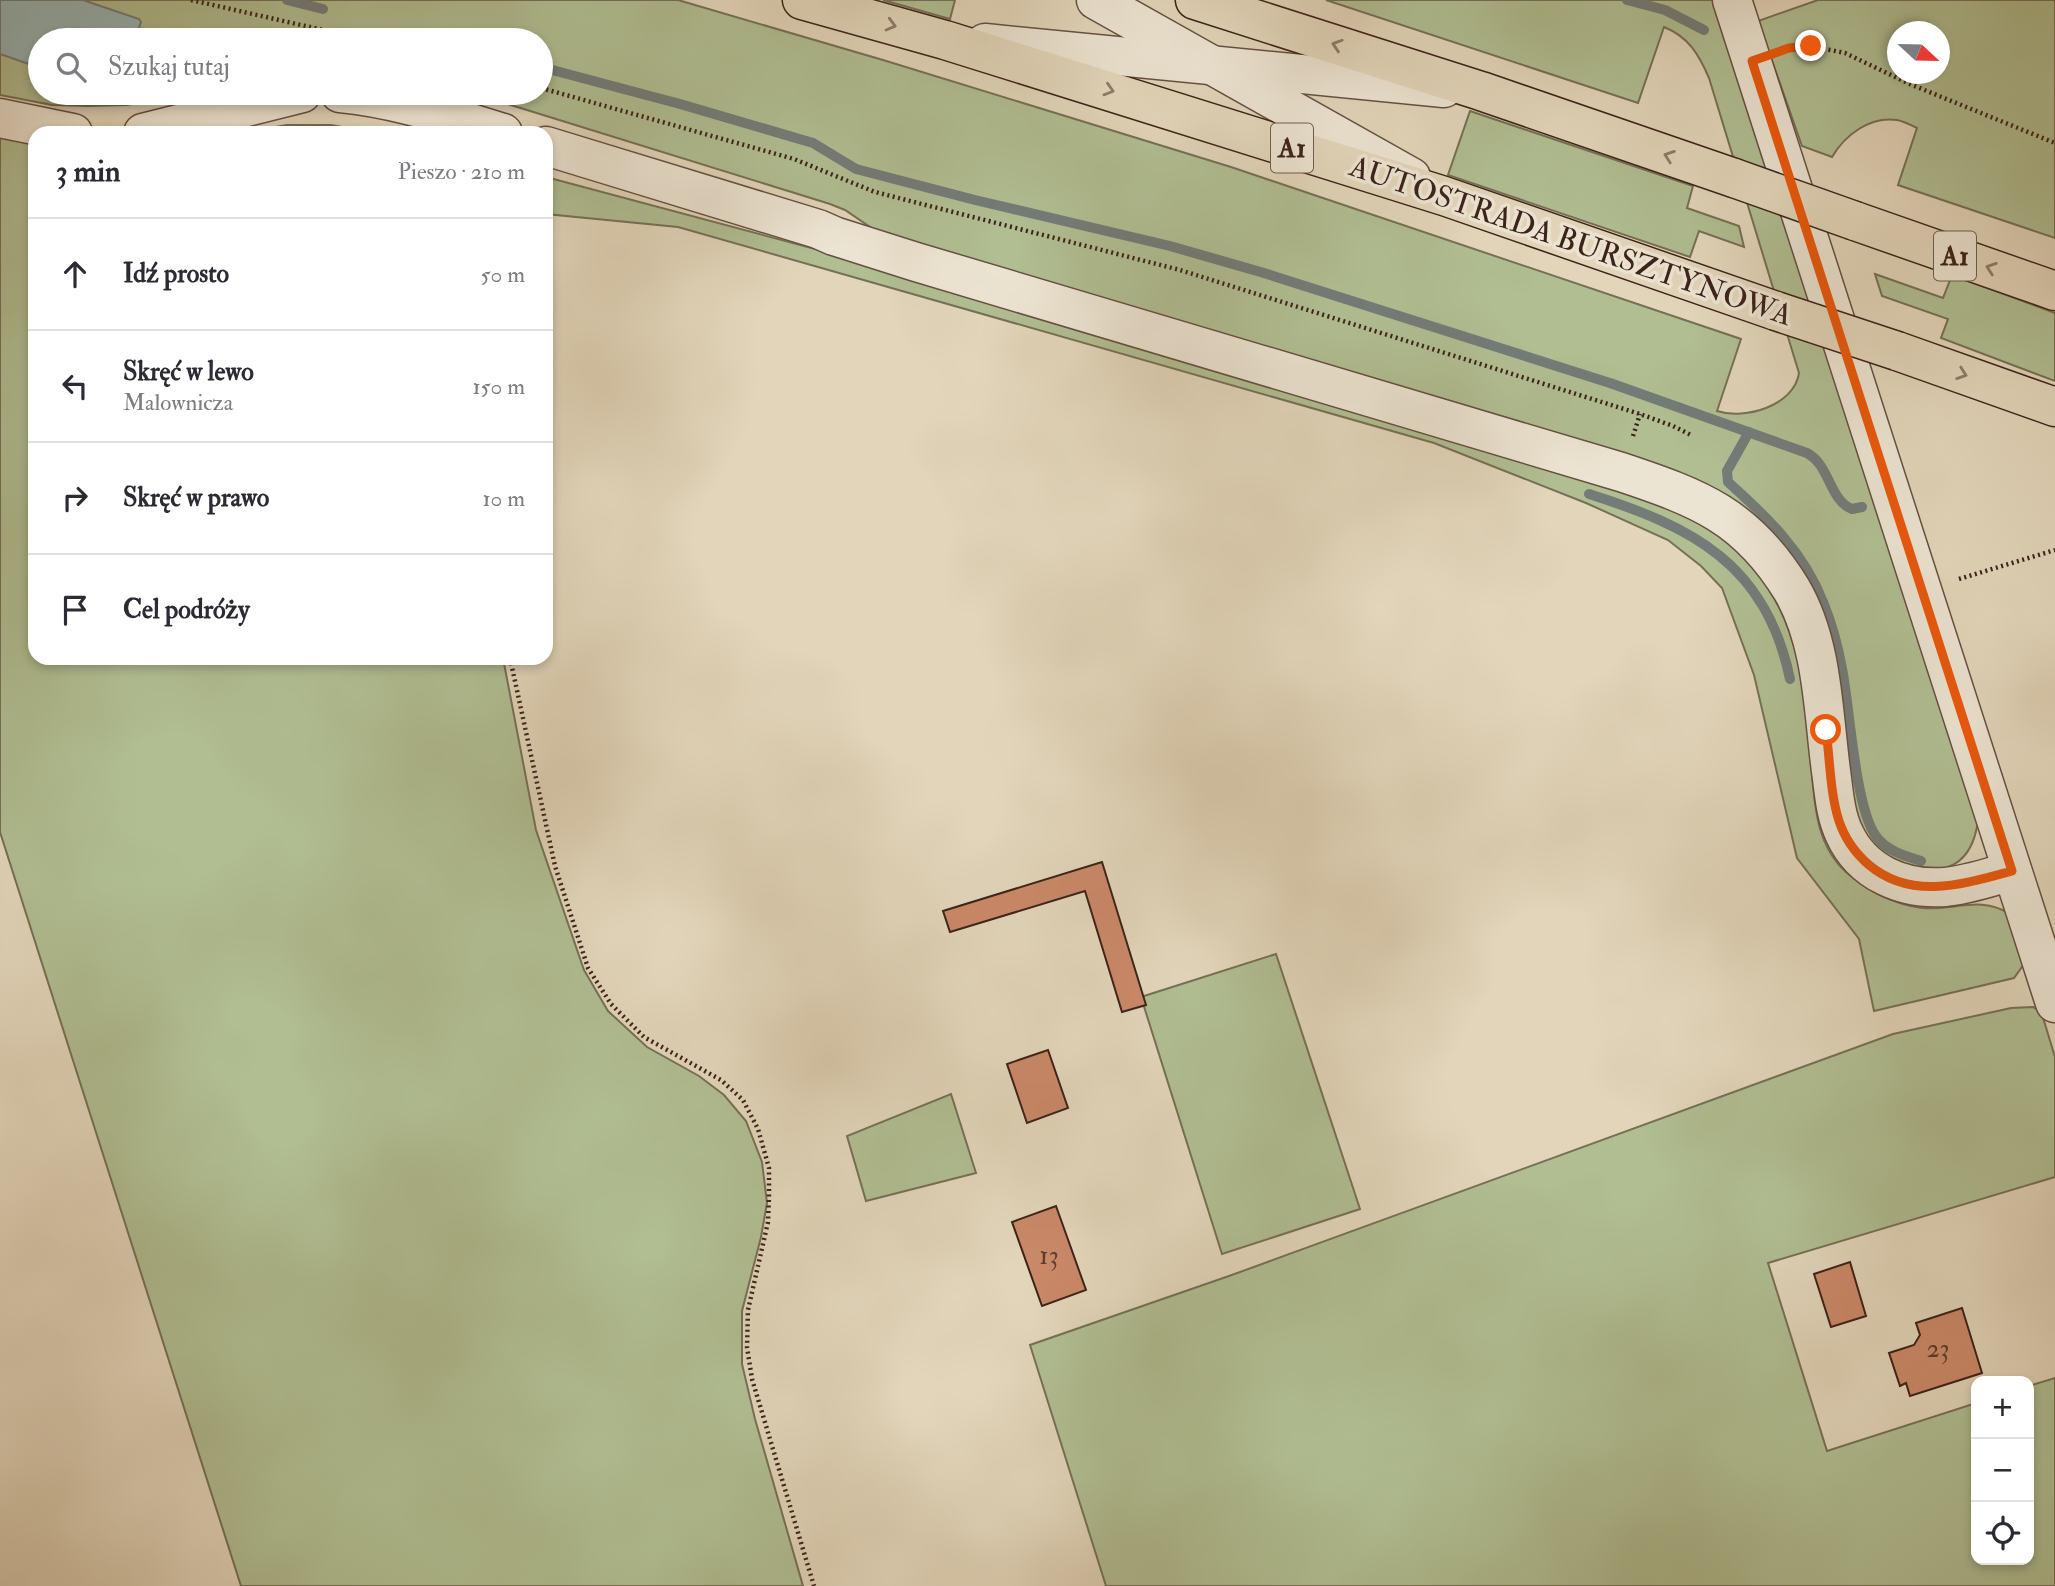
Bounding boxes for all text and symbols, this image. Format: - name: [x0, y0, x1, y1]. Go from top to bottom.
- one-way arrow: [885, 17, 897, 31]
- north arrow: [1887, 21, 1950, 84]
- search box: [28, 28, 553, 105]
- route end: [1795, 30, 1826, 61]
- one-way arrow: [1331, 39, 1344, 53]
- icon: search: [52, 48, 90, 86]
- text: Szukaj tutaj: [108, 51, 230, 83]
- one-way arrow: [1103, 82, 1115, 96]
- road number: A1: [1271, 124, 1313, 172]
- street label: AUTOSTRADA BURSZTYNOWA: [1344, 147, 1797, 334]
- one-way arrow: [1663, 150, 1676, 164]
- text: 3 min: [56, 153, 121, 190]
- text: Pieszo · 210 m: [398, 157, 525, 186]
- road number: A1: [1934, 232, 1976, 280]
- icon: ahead: [56, 255, 94, 293]
- text: Idź prosto: [123, 258, 229, 290]
- text: 50 m: [481, 260, 525, 289]
- one-way arrow: [1985, 262, 1997, 276]
- text: Skręć w lewo: [123, 356, 254, 388]
- one-way arrow: [1955, 366, 1967, 380]
- icon: left: [56, 367, 94, 405]
- text: 150 m: [472, 372, 525, 401]
- text: Malownicza: [123, 388, 233, 417]
- icon: right: [56, 479, 94, 517]
- text: Skręć w prawo: [123, 482, 269, 514]
- text: 10 m: [482, 484, 525, 513]
- icon: arrive: [56, 591, 94, 629]
- text: Cel podróży: [123, 594, 250, 626]
- route start: [1810, 714, 1841, 745]
- house number: 13: [1039, 1240, 1059, 1272]
- house number: 23: [1926, 1333, 1950, 1365]
- map controls: [1971, 1376, 2034, 1565]
- button: +: [1971, 1376, 2034, 1439]
- button: −: [1971, 1439, 2034, 1502]
- button: locate: [1971, 1502, 2034, 1565]

